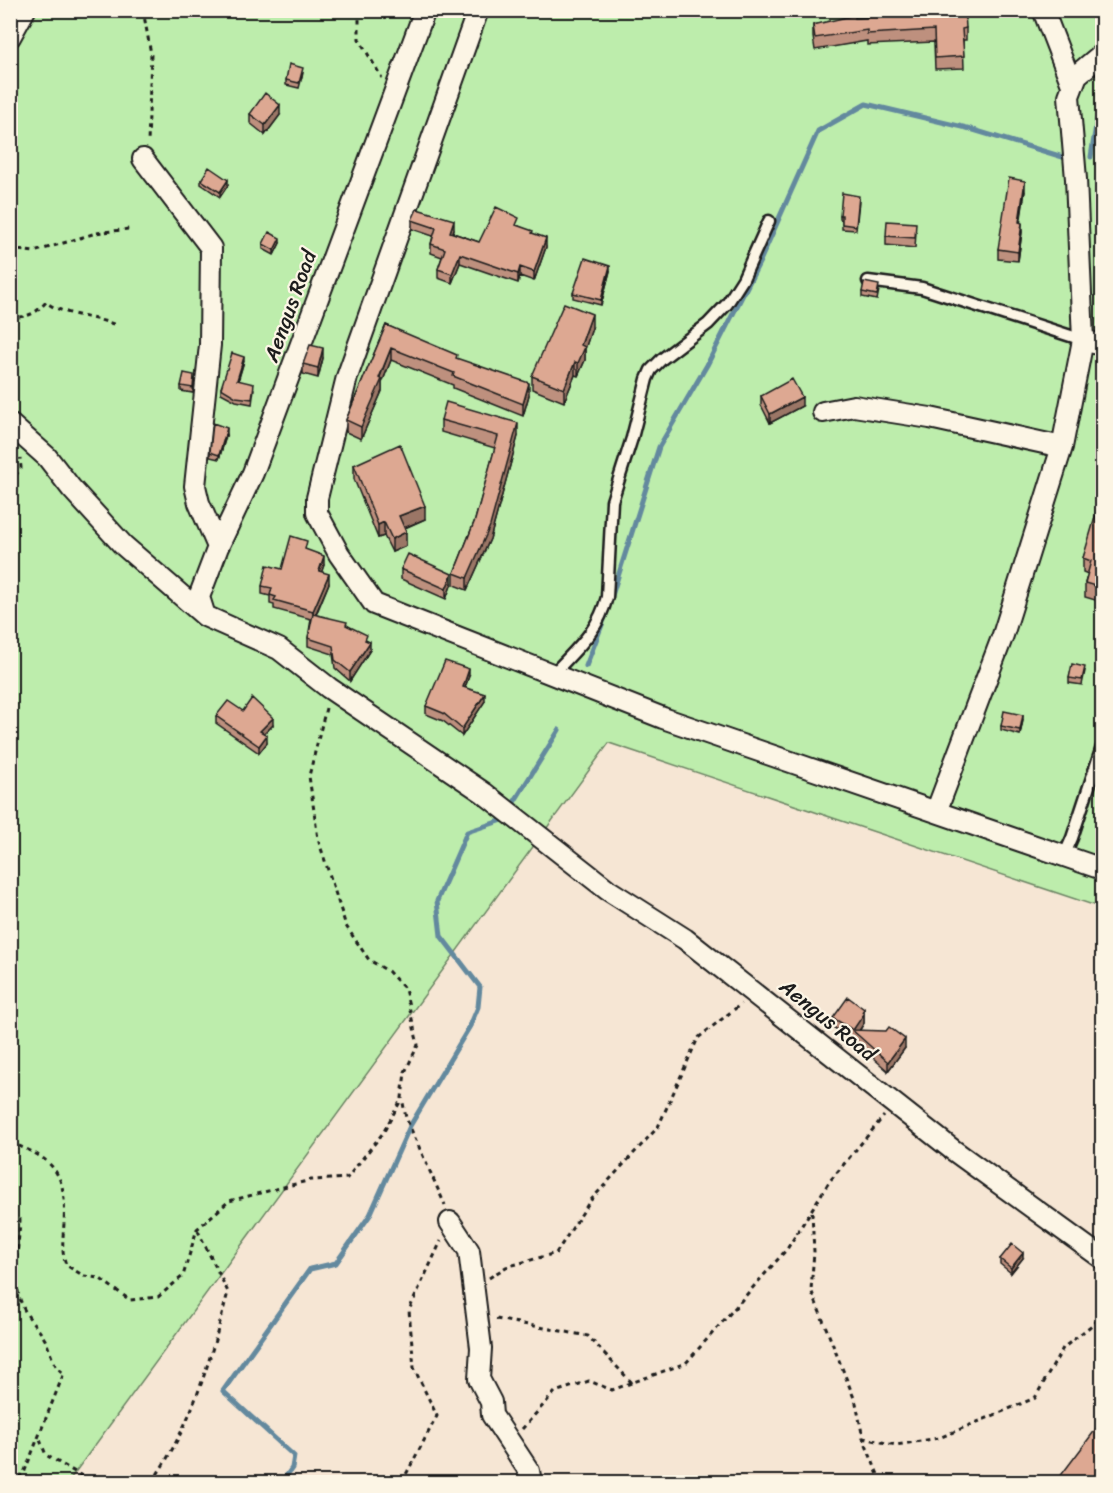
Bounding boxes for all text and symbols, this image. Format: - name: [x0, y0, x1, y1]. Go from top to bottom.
- street label: Aengus Road: [252, 243, 328, 368]
- street label: Aengus Road: [770, 968, 887, 1073]

